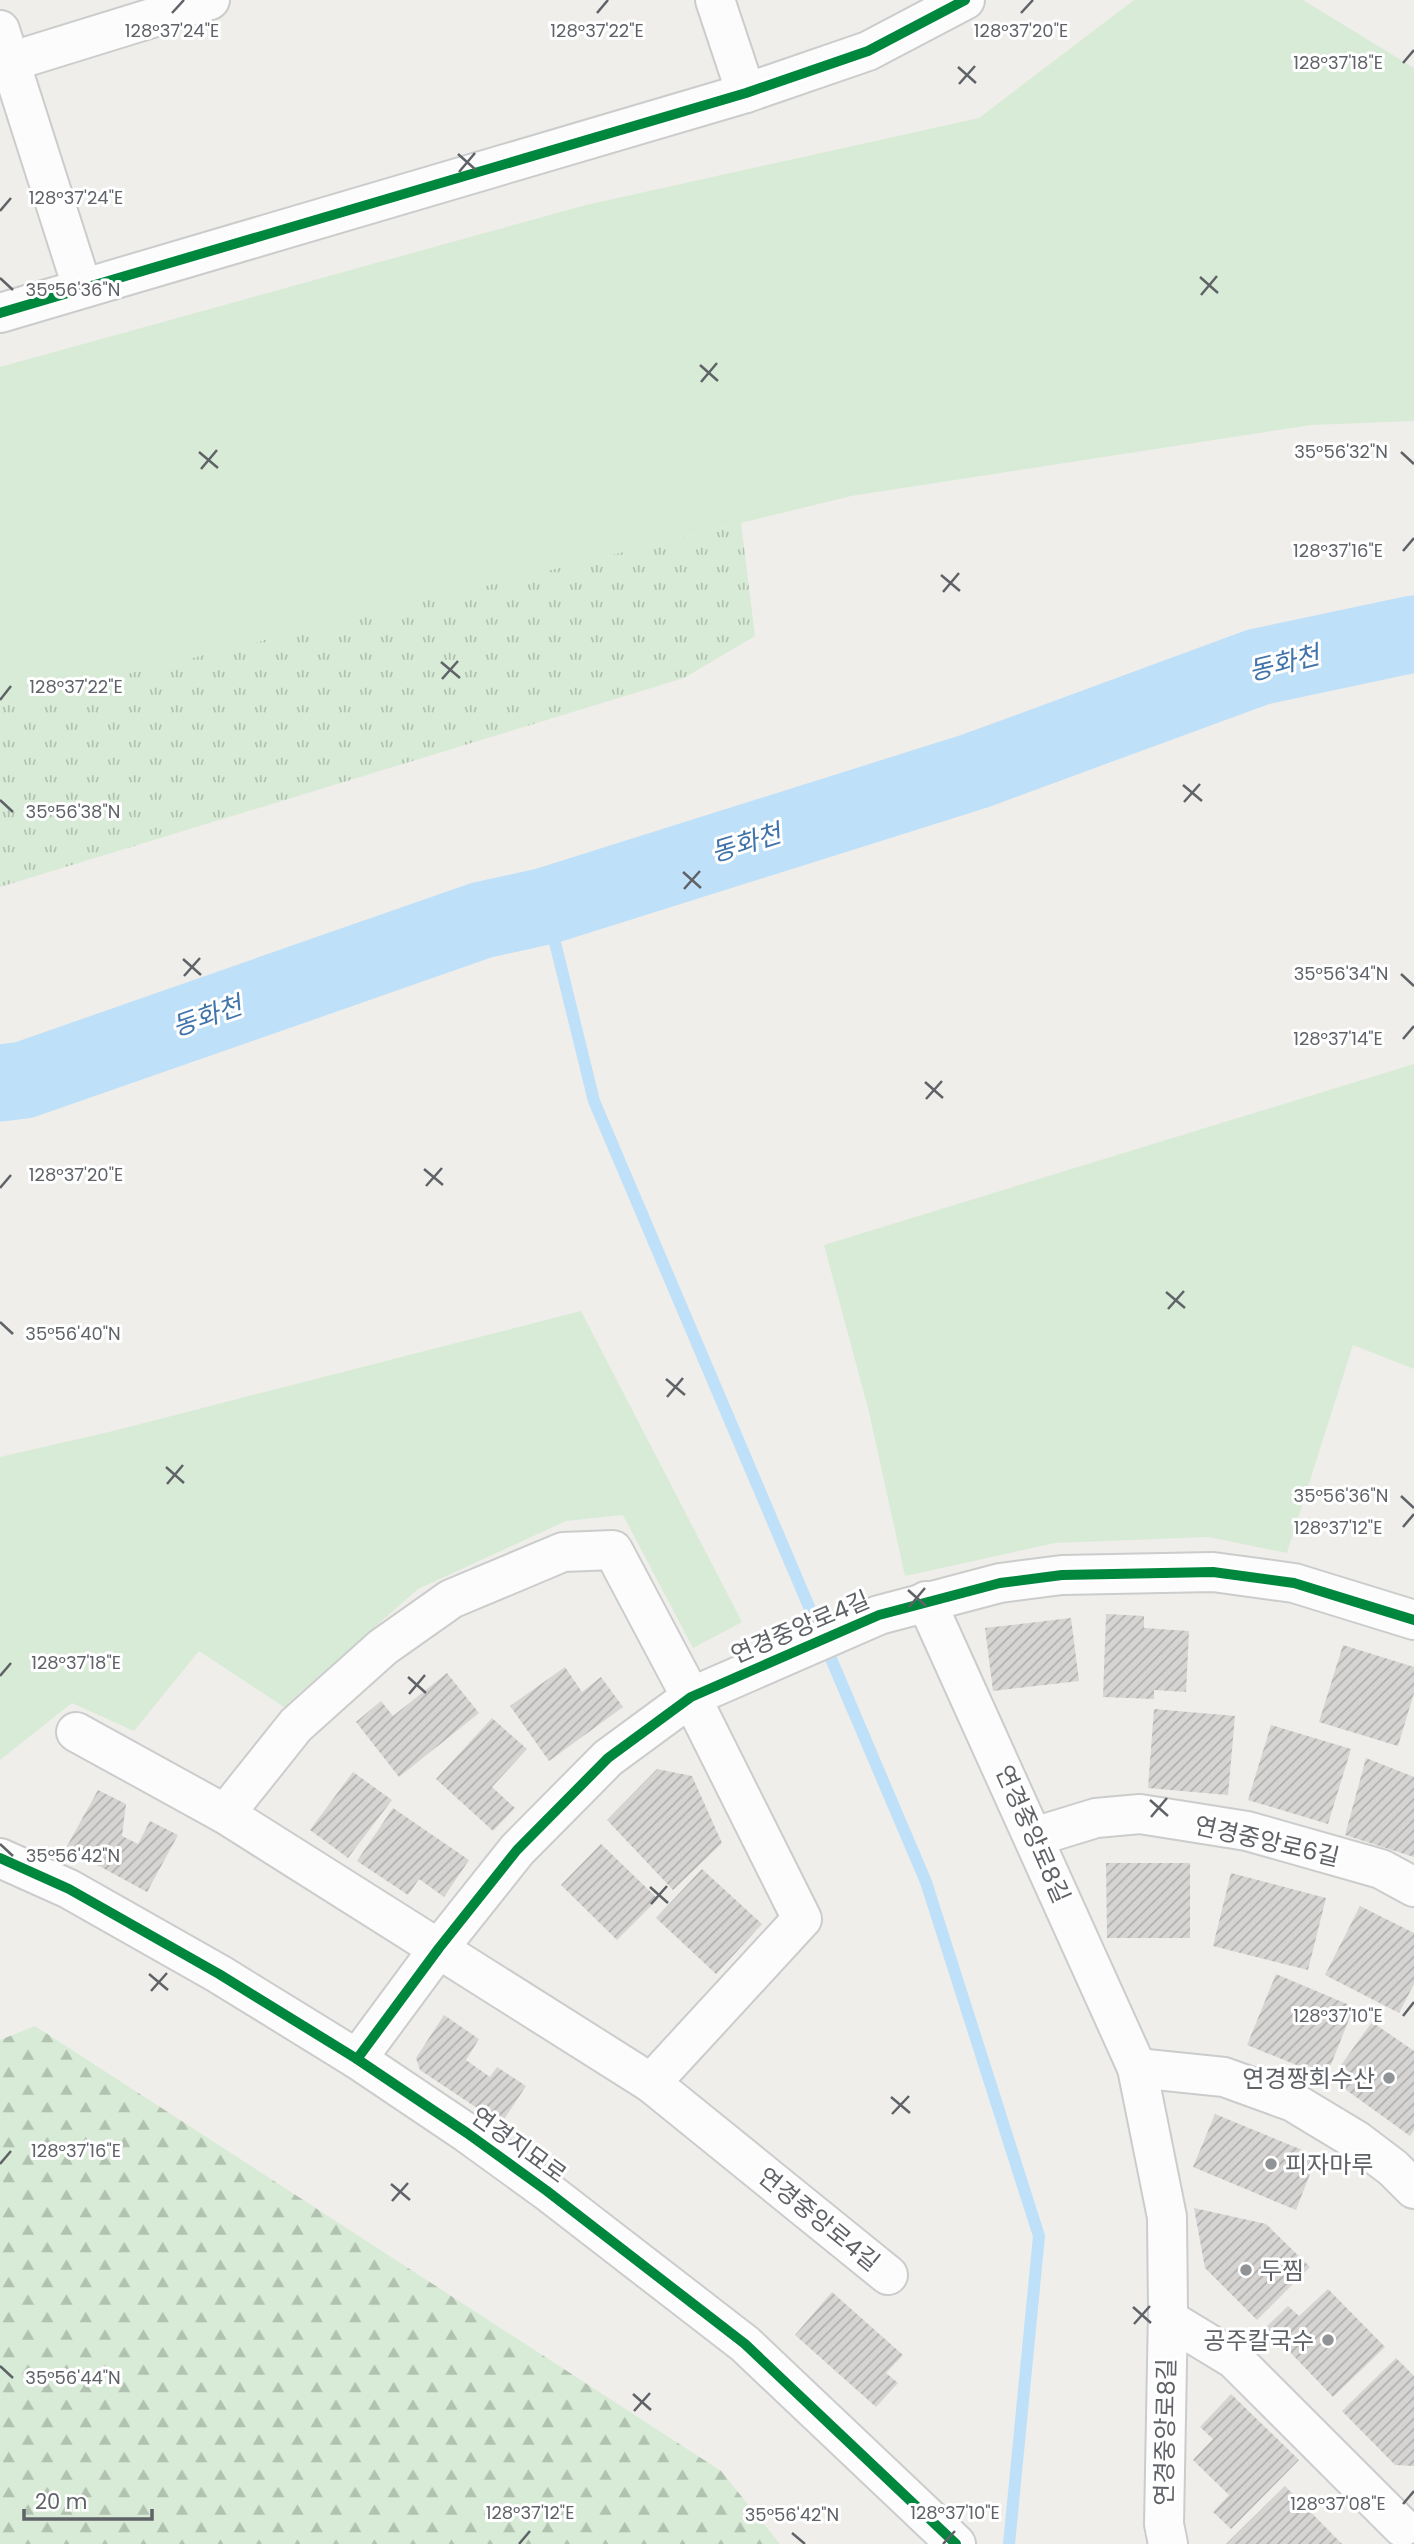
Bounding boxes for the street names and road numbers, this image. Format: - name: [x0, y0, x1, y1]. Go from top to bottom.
- street label: 연경중앙로4길: [726, 1583, 874, 1671]
- street label: 연경중앙로8길: [988, 1760, 1078, 1908]
- street label: 연경중앙로6길: [1191, 1808, 1343, 1874]
- street label: 연경지묘로: [465, 2099, 573, 2191]
- street label: 연경중앙로4길: [751, 2160, 887, 2278]
- street label: 연경중앙로8길: [1147, 2358, 1183, 2506]

